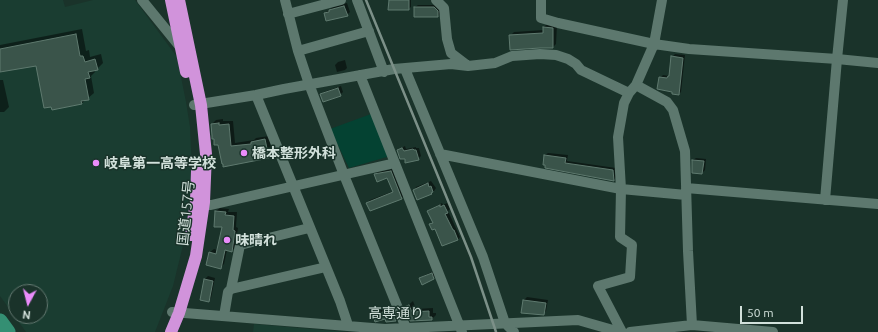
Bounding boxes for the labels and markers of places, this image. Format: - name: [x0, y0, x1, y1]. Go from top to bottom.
- place label: 橋本整形外科: [252, 145, 336, 161]
- marker: 橋本整形外科: [239, 148, 249, 158]
- place label: 岐阜第一高等学校: [104, 155, 216, 171]
- marker: 岐阜第一高等学校: [91, 158, 101, 168]
- place label: 味晴れ: [235, 232, 277, 248]
- marker: 味晴れ: [222, 235, 232, 245]

